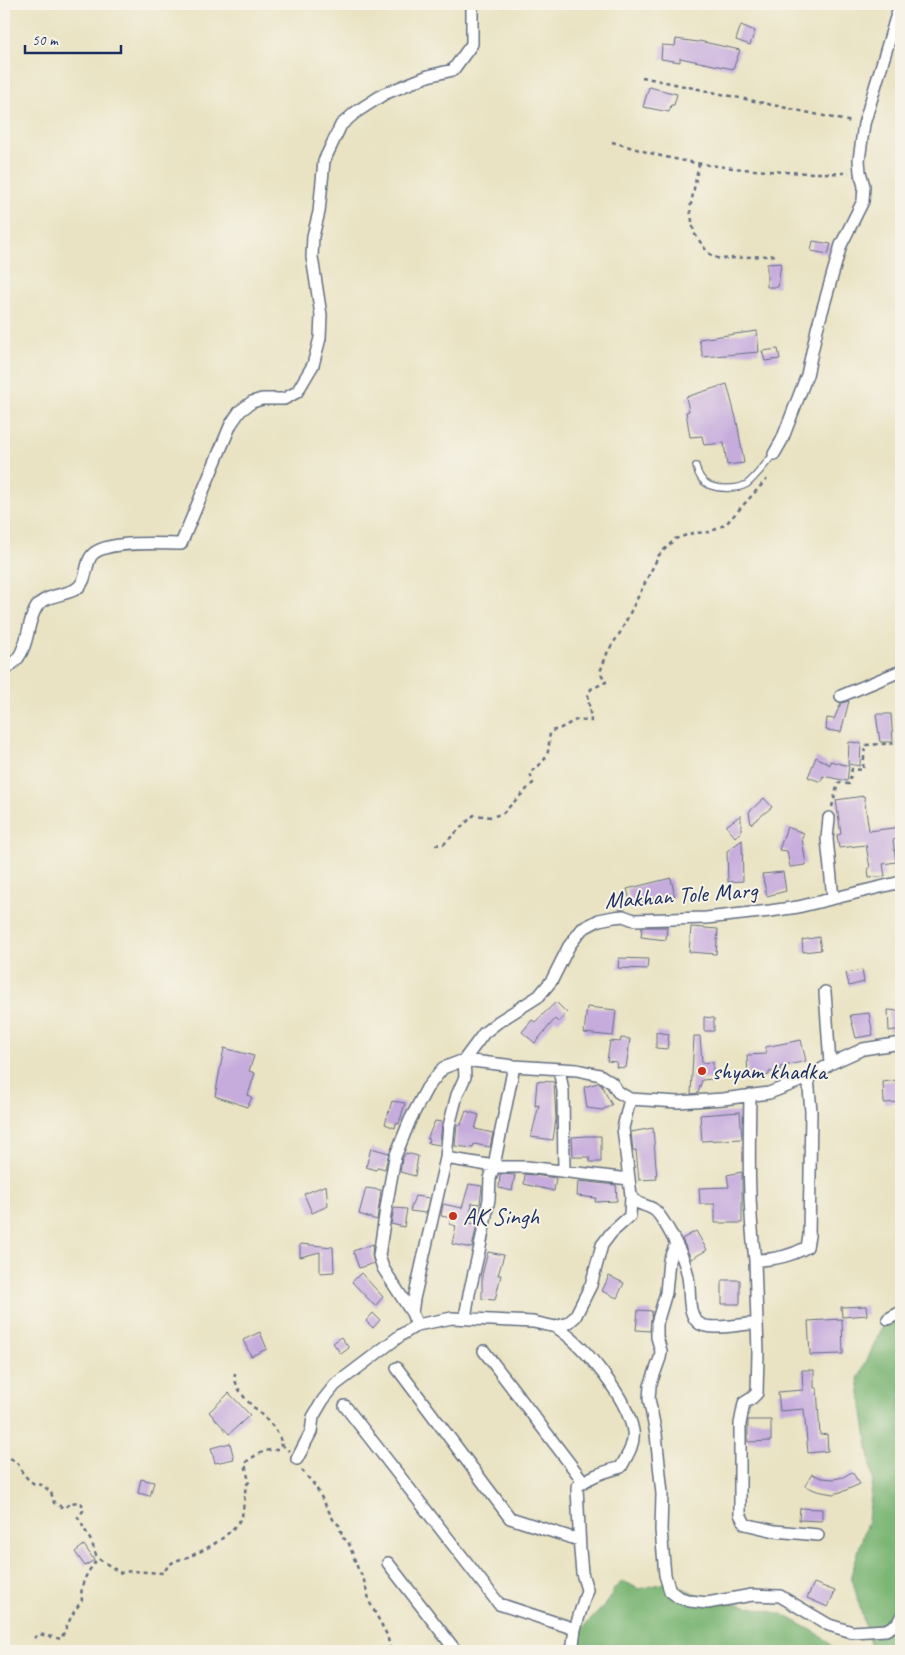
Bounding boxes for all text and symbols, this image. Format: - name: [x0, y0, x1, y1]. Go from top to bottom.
- scale bar: [25, 22, 121, 54]
- text: 50 m: [32, 31, 59, 50]
- street label: Makhan Tole Marg: [604, 875, 760, 915]
- place label: shyam khadka: [712, 1056, 828, 1086]
- marker: shyam khadka: [696, 1065, 708, 1077]
- place label: AK Singh: [463, 1201, 540, 1231]
- marker: AK Singh: [447, 1210, 459, 1222]

